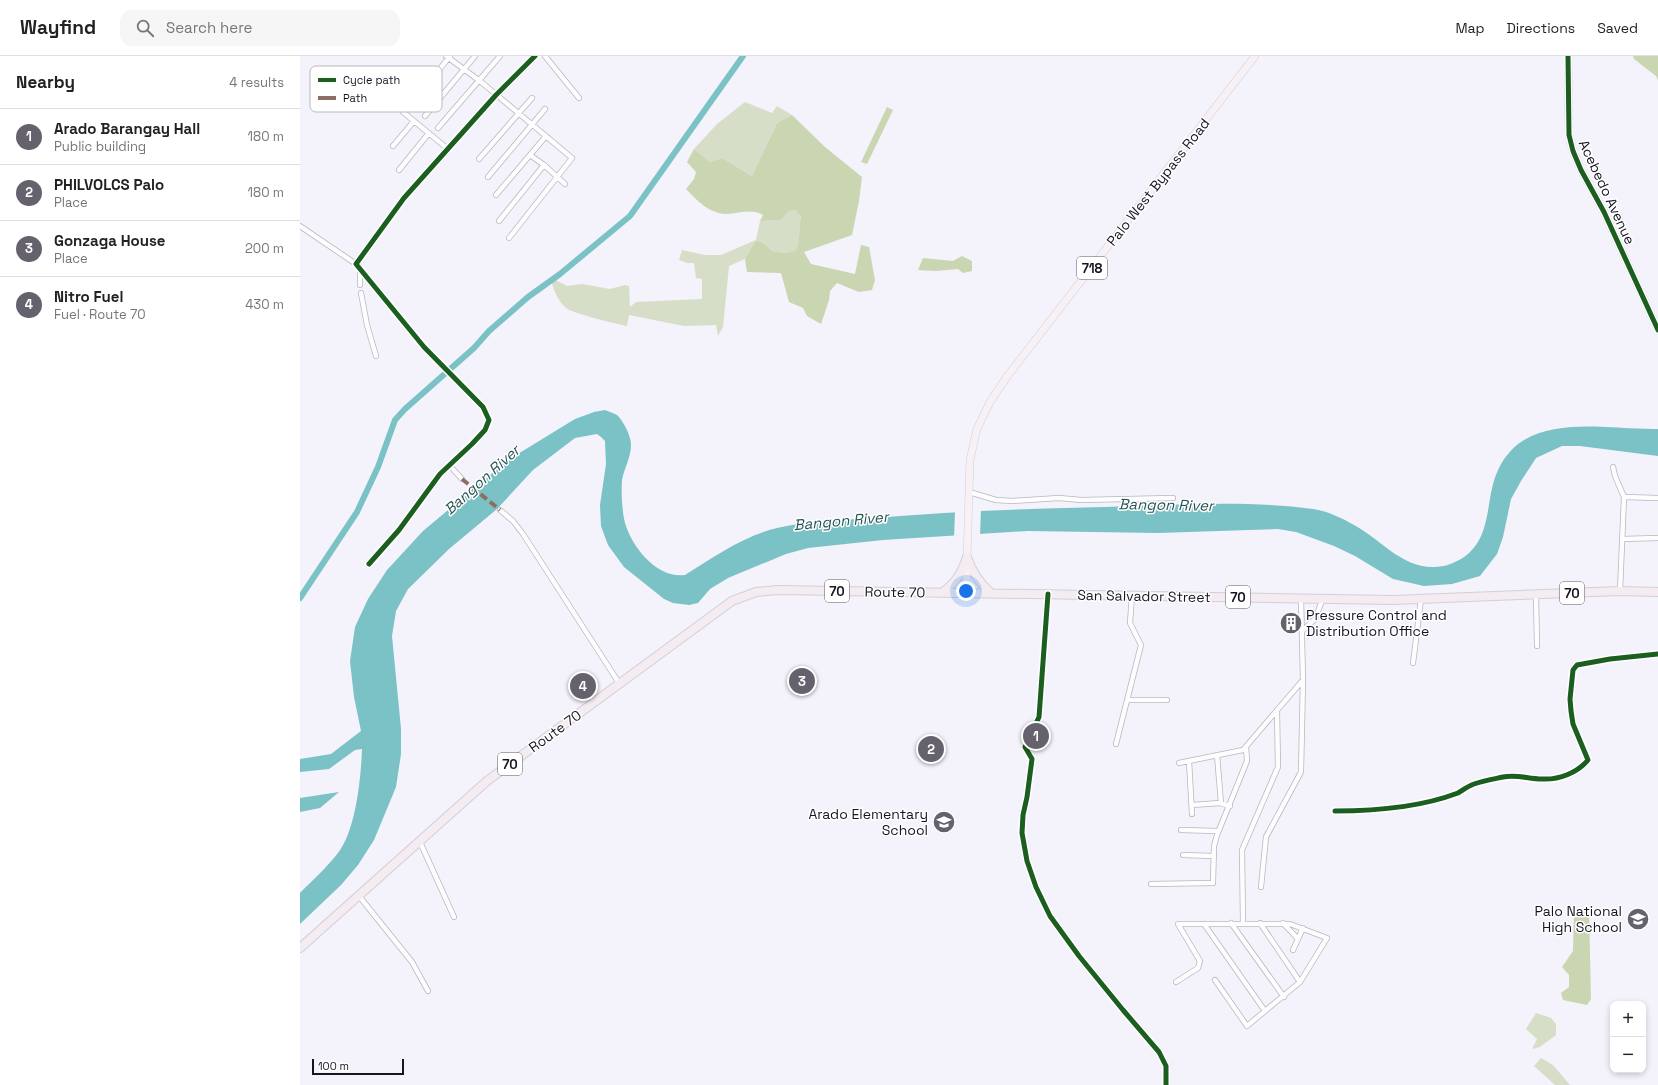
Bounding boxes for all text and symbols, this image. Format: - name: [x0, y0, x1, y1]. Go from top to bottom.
- search box: [120, 10, 400, 46]
- text: Wayfind: [20, 15, 96, 40]
- icon: search: [134, 17, 156, 39]
- text: Search here: [166, 18, 252, 37]
- text: Map: [1455, 19, 1485, 37]
- text: Directions: [1507, 19, 1575, 37]
- text: Saved: [1597, 19, 1638, 37]
- legend: [310, 66, 442, 112]
- text: Nearby: [16, 71, 75, 93]
- text: Cycle path: [343, 73, 400, 87]
- text: 4 results: [229, 74, 284, 91]
- text: Path: [343, 91, 367, 105]
- street label: Palo West Bypass Road: [1103, 115, 1213, 249]
- text: Arado Barangay Hall: [54, 119, 200, 138]
- text: 1: [26, 128, 32, 145]
- text: 180 m: [248, 128, 284, 145]
- street label: Acebedo Avenue: [1575, 137, 1639, 247]
- text: Public building: [54, 138, 146, 155]
- text: PHILVOLCS Palo: [54, 175, 164, 194]
- text: 2: [25, 184, 33, 201]
- text: 180 m: [248, 184, 284, 201]
- text: Place: [54, 194, 88, 211]
- text: Gonzaga House: [54, 231, 165, 250]
- text: 3: [25, 240, 33, 257]
- text: 200 m: [245, 240, 284, 257]
- text: Place: [54, 250, 88, 267]
- road number: 718: [1077, 257, 1107, 279]
- text: Nitro Fuel: [54, 287, 123, 306]
- text: 4: [25, 296, 33, 313]
- text: 430 m: [245, 296, 284, 313]
- text: Fuel · Route 70: [54, 306, 146, 323]
- water label: Bangon River: [440, 440, 524, 519]
- water label: Bangon River: [1118, 494, 1215, 515]
- water label: Bangon River: [793, 507, 891, 534]
- road number: 70: [825, 580, 849, 602]
- your location: [956, 581, 976, 601]
- street label: Route 70: [864, 582, 926, 602]
- road number: 70: [1560, 582, 1584, 604]
- street label: San Salvador Street: [1077, 586, 1211, 606]
- road number: 70: [1226, 586, 1250, 608]
- place label: Pressure Control and Distribution Office: [1306, 606, 1447, 640]
- building icon: Pressure Control and Distribution Office: [1278, 610, 1304, 636]
- pin: 3: [789, 666, 815, 696]
- pin: 4: [570, 671, 596, 701]
- street label: Route 70: [525, 706, 585, 756]
- pin: 1: [1023, 721, 1049, 751]
- pin: 2: [918, 734, 944, 764]
- road number: 70: [498, 753, 522, 775]
- place label: Arado Elementary School: [808, 805, 928, 839]
- school or university icon: Arado Elementary School: [931, 809, 957, 835]
- place label: Palo National High School: [1535, 902, 1622, 936]
- school or university icon: Palo National High School: [1625, 906, 1651, 932]
- map controls: [1610, 1001, 1646, 1073]
- button: +: [1610, 1001, 1646, 1037]
- button: −: [1610, 1037, 1646, 1073]
- scale bar: [312, 1057, 404, 1076]
- text: 100 m: [318, 1059, 349, 1073]

